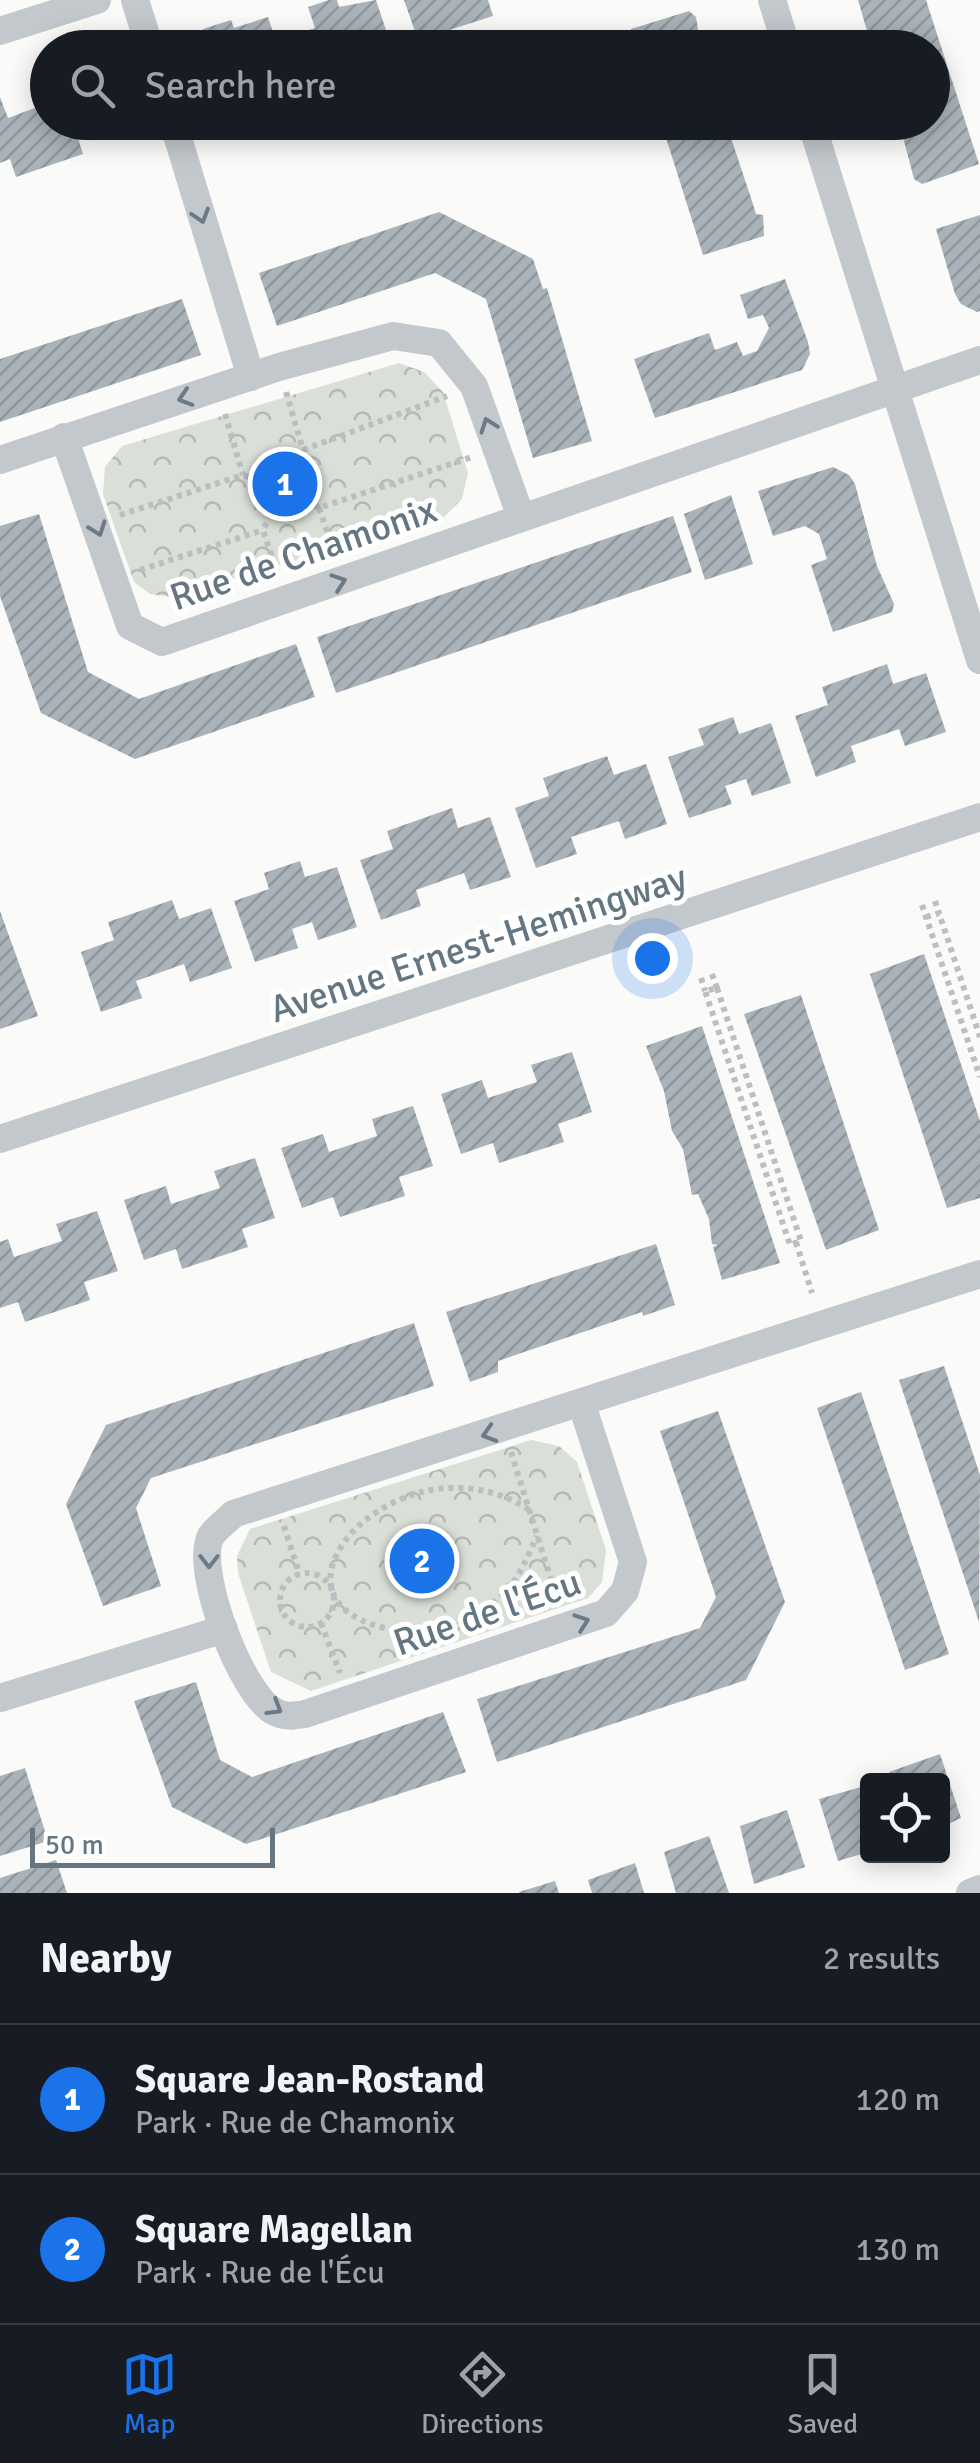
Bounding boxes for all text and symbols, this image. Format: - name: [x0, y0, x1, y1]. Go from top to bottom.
- search box: [30, 30, 950, 140]
- icon: search: [65, 58, 120, 113]
- text: Search here: [145, 62, 337, 109]
- one-way arrow: [189, 206, 210, 223]
- one-way arrow: [178, 386, 195, 406]
- one-way arrow: [479, 417, 500, 434]
- pin: 1: [252, 446, 318, 522]
- street label: Rue de Chamonix: [164, 486, 443, 621]
- one-way arrow: [86, 519, 107, 536]
- one-way arrow: [330, 573, 347, 594]
- street label: Avenue Ernest-Hemingway: [264, 854, 693, 1033]
- your location: [627, 933, 678, 984]
- one-way arrow: [482, 1422, 499, 1443]
- pin: 2: [390, 1524, 454, 1598]
- one-way arrow: [199, 1554, 220, 1569]
- street label: Rue de l'Écu: [387, 1558, 587, 1666]
- one-way arrow: [572, 1613, 589, 1633]
- one-way arrow: [264, 1696, 282, 1715]
- map controls: [860, 1773, 950, 1863]
- button: locate: [860, 1773, 950, 1863]
- scale bar: [30, 1823, 275, 1868]
- text: 50 m: [45, 1828, 104, 1862]
- text: Nearby: [40, 1933, 172, 1984]
- text: 2 results: [823, 1939, 940, 1978]
- text: Square Jean-Rostand: [135, 2056, 485, 2103]
- text: 1: [64, 2080, 81, 2119]
- text: 120 m: [856, 2080, 940, 2119]
- text: Park · Rue de Chamonix: [135, 2103, 455, 2142]
- text: Square Magellan: [135, 2206, 413, 2253]
- text: 2: [64, 2230, 81, 2269]
- text: 130 m: [856, 2230, 940, 2269]
- text: Park · Rue de l'Écu: [135, 2253, 385, 2292]
- tab: Map: [122, 2347, 177, 2441]
- tab: Directions: [421, 2347, 543, 2441]
- tab: Saved: [787, 2347, 858, 2441]

